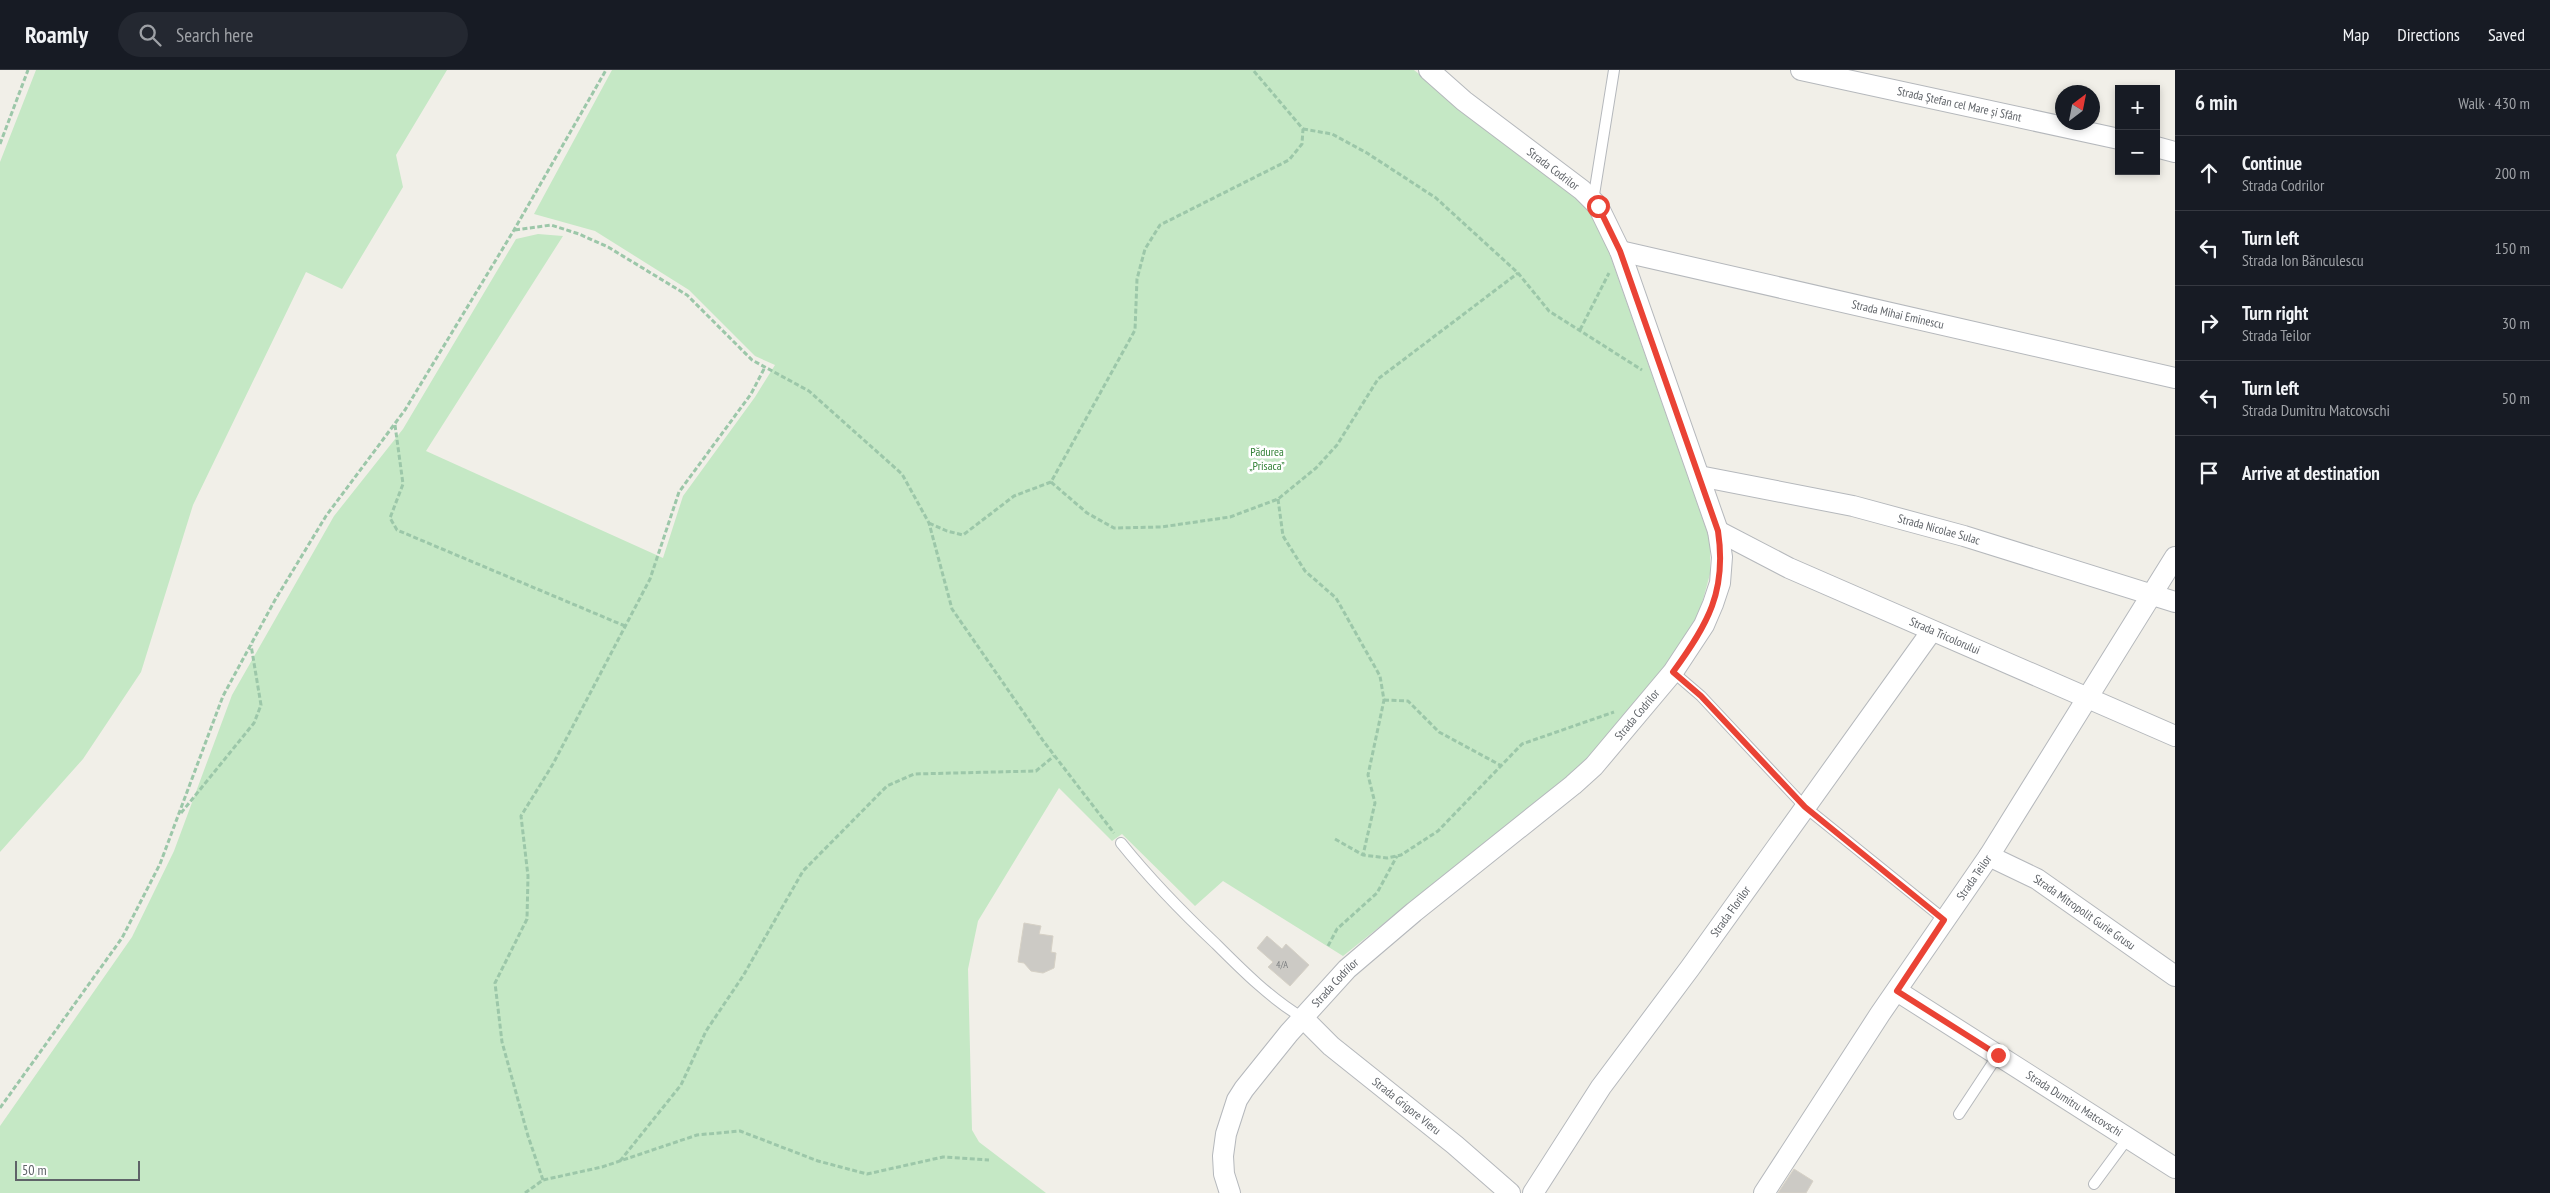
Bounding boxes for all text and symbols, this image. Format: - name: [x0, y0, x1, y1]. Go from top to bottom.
- search box: [118, 12, 468, 57]
- text: Roamly: [25, 19, 88, 50]
- icon: search: [136, 21, 164, 49]
- text: Search here: [176, 23, 253, 47]
- text: Map: [2343, 23, 2369, 46]
- text: Directions: [2397, 23, 2460, 46]
- text: Saved: [2488, 23, 2525, 46]
- street label: Strada Ștefan cel Mare și Sfânt: [1896, 83, 2024, 125]
- north arrow: [2055, 85, 2100, 130]
- map controls: [2115, 85, 2160, 175]
- button: +: [2115, 85, 2160, 130]
- text: 6 min: [2195, 89, 2237, 116]
- text: Walk · 430 m: [2458, 93, 2530, 113]
- button: −: [2115, 130, 2160, 175]
- street label: Strada Codrilor: [1524, 144, 1583, 194]
- text: Continue: [2242, 151, 2302, 175]
- icon: ahead: [2195, 159, 2223, 187]
- text: 200 m: [2495, 163, 2530, 183]
- text: Strada Codrilor: [2242, 175, 2324, 195]
- route start: [1587, 195, 1610, 218]
- text: Turn left: [2242, 226, 2299, 250]
- icon: left: [2195, 234, 2223, 262]
- text: 150 m: [2495, 238, 2530, 258]
- text: Strada Ion Bănculescu: [2242, 250, 2364, 270]
- street label: Strada Mihai Eminescu: [1850, 296, 1945, 332]
- text: Turn right: [2242, 301, 2308, 325]
- icon: right: [2195, 309, 2223, 337]
- text: 30 m: [2502, 313, 2530, 333]
- text: Strada Teilor: [2242, 325, 2311, 345]
- text: Turn left: [2242, 376, 2299, 400]
- icon: left: [2195, 384, 2223, 412]
- text: 50 m: [2502, 388, 2530, 408]
- text: Strada Dumitru Matcovschi: [2242, 400, 2390, 420]
- park label: Pădurea „Prisaca”: [1249, 444, 1285, 473]
- icon: arrive: [2195, 459, 2223, 487]
- text: Arrive at destination: [2242, 461, 2380, 485]
- street label: Strada Nicolae Sulac: [1896, 510, 1983, 548]
- street label: Strada Tricolorului: [1907, 613, 1983, 657]
- street label: Strada Codrilor: [1611, 685, 1663, 743]
- street label: Strada Teilor: [1953, 851, 1995, 903]
- street label: Strada Mitropolit Gurie Grusu: [2031, 871, 2138, 953]
- street label: Strada Florilor: [1707, 882, 1754, 940]
- street label: Strada Codrilor: [1308, 954, 1362, 1010]
- house number: 4/A: [1276, 958, 1288, 971]
- route end: [1987, 1044, 2010, 1067]
- street label: Strada Dumitru Matcovschi: [2023, 1067, 2125, 1140]
- street label: Strada Grigore Vieru: [1369, 1074, 1444, 1138]
- scale bar: [15, 1158, 140, 1181]
- text: 50 m: [22, 1161, 47, 1179]

